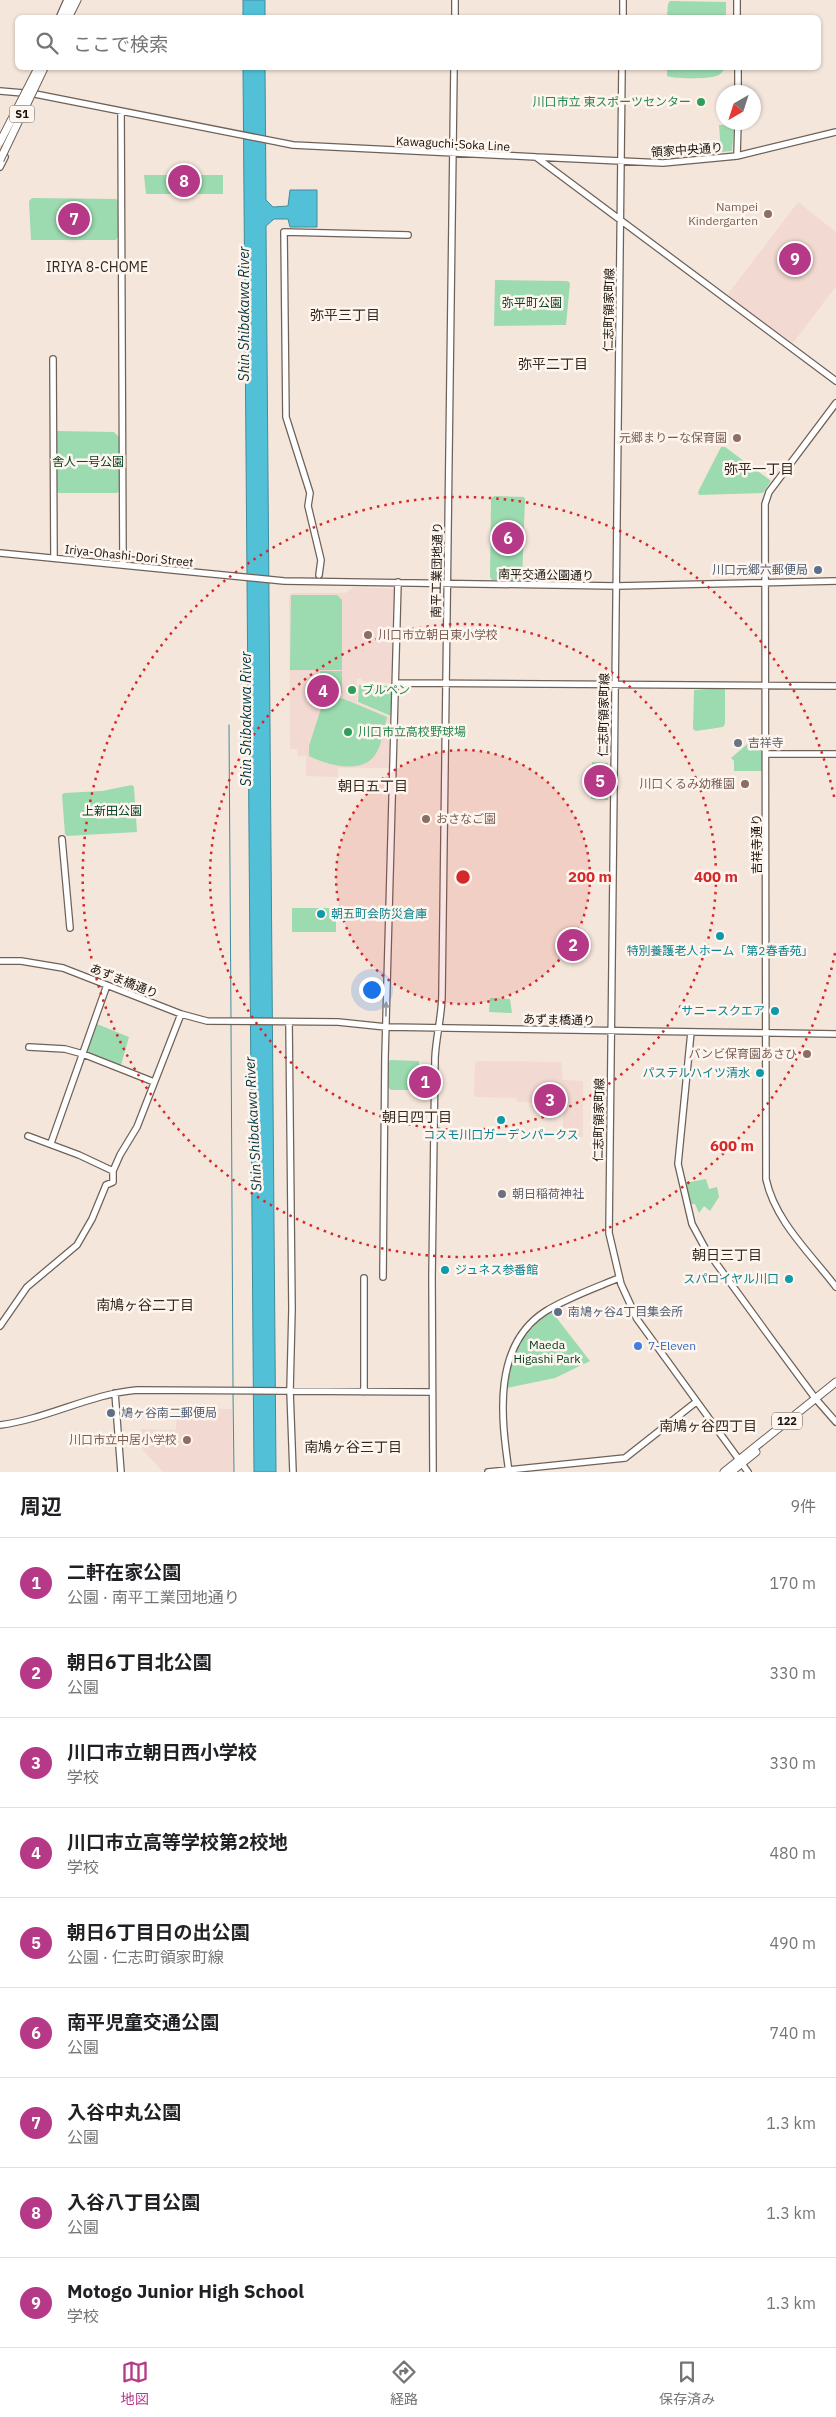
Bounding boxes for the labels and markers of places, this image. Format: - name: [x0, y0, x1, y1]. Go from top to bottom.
- place label: 川口市立 東スポーツセンター: [532, 94, 691, 109]
- marker: 川口市立 東スポーツセンター: [695, 96, 707, 108]
- pin: 8: [168, 162, 200, 200]
- place label: Nampei Kindergarten: [688, 199, 758, 228]
- pin: 7: [58, 200, 90, 238]
- marker: Nampei Kindergarten: [762, 208, 774, 220]
- pin: 9: [779, 240, 811, 278]
- place label: 元郷まりーな保育園: [619, 430, 727, 445]
- marker: 元郷まりーな保育園: [731, 432, 743, 444]
- pin: 6: [492, 519, 524, 557]
- place label: 川口元郷六郵便局: [712, 562, 808, 577]
- marker: 川口元郷六郵便局: [812, 564, 824, 576]
- place label: 川口市立朝日東小学校: [378, 627, 498, 642]
- marker: 川口市立朝日東小学校: [362, 629, 374, 641]
- pin: 4: [307, 672, 339, 710]
- place label: ブルペン: [362, 682, 410, 697]
- marker: ブルペン: [346, 684, 358, 696]
- place label: 川口市立高校野球場: [358, 724, 466, 739]
- marker: 川口市立高校野球場: [342, 726, 354, 738]
- place label: 吉祥寺: [748, 735, 784, 750]
- marker: 吉祥寺: [732, 737, 744, 749]
- pin: 5: [584, 762, 616, 800]
- place label: 川口くるみ幼稚園: [639, 776, 735, 791]
- marker: 川口くるみ幼稚園: [739, 778, 751, 790]
- place label: おさなご園: [436, 811, 496, 826]
- marker: おさなご園: [420, 813, 432, 825]
- centre of rings: [454, 868, 472, 886]
- place label: 朝五町会防災倉庫: [331, 906, 427, 921]
- marker: 朝五町会防災倉庫: [315, 908, 327, 920]
- pin: 2: [557, 926, 589, 964]
- marker: 特別養護老人ホーム「第2春香苑」: [714, 930, 726, 942]
- place label: 特別養護老人ホーム「第2春香苑」: [627, 943, 813, 958]
- place label: サニースクエア: [682, 1003, 765, 1018]
- marker: サニースクエア: [769, 1005, 781, 1017]
- place label: バンビ保育園あさひ: [688, 1046, 797, 1061]
- marker: バンビ保育園あさひ: [801, 1048, 813, 1060]
- pin: 1: [409, 1063, 441, 1101]
- place label: パステルハイツ清水: [642, 1065, 750, 1080]
- marker: パステルハイツ清水: [754, 1067, 766, 1079]
- pin: 3: [534, 1081, 566, 1119]
- marker: コスモ川口ガーデンパークス: [495, 1114, 507, 1126]
- place label: コスモ川口ガーデンパークス: [423, 1127, 579, 1142]
- place label: 朝日稲荷神社: [512, 1186, 584, 1201]
- marker: 朝日稲荷神社: [496, 1188, 508, 1200]
- place label: ジュネス参番館: [455, 1262, 538, 1277]
- marker: ジュネス参番館: [439, 1264, 451, 1276]
- place label: スパロイヤル川口: [683, 1271, 779, 1286]
- marker: スパロイヤル川口: [783, 1273, 795, 1285]
- place label: 南鳩ヶ谷4丁目集会所: [568, 1304, 683, 1319]
- marker: 南鳩ヶ谷4丁目集会所: [552, 1306, 564, 1318]
- place label: 7-Eleven: [648, 1338, 696, 1353]
- marker: 7-Eleven: [632, 1340, 644, 1352]
- place label: 鳩ヶ谷南二郵便局: [121, 1405, 217, 1420]
- marker: 鳩ヶ谷南二郵便局: [105, 1407, 117, 1419]
- place label: 川口市立中居小学校: [69, 1432, 177, 1447]
- marker: 川口市立中居小学校: [181, 1434, 193, 1446]

